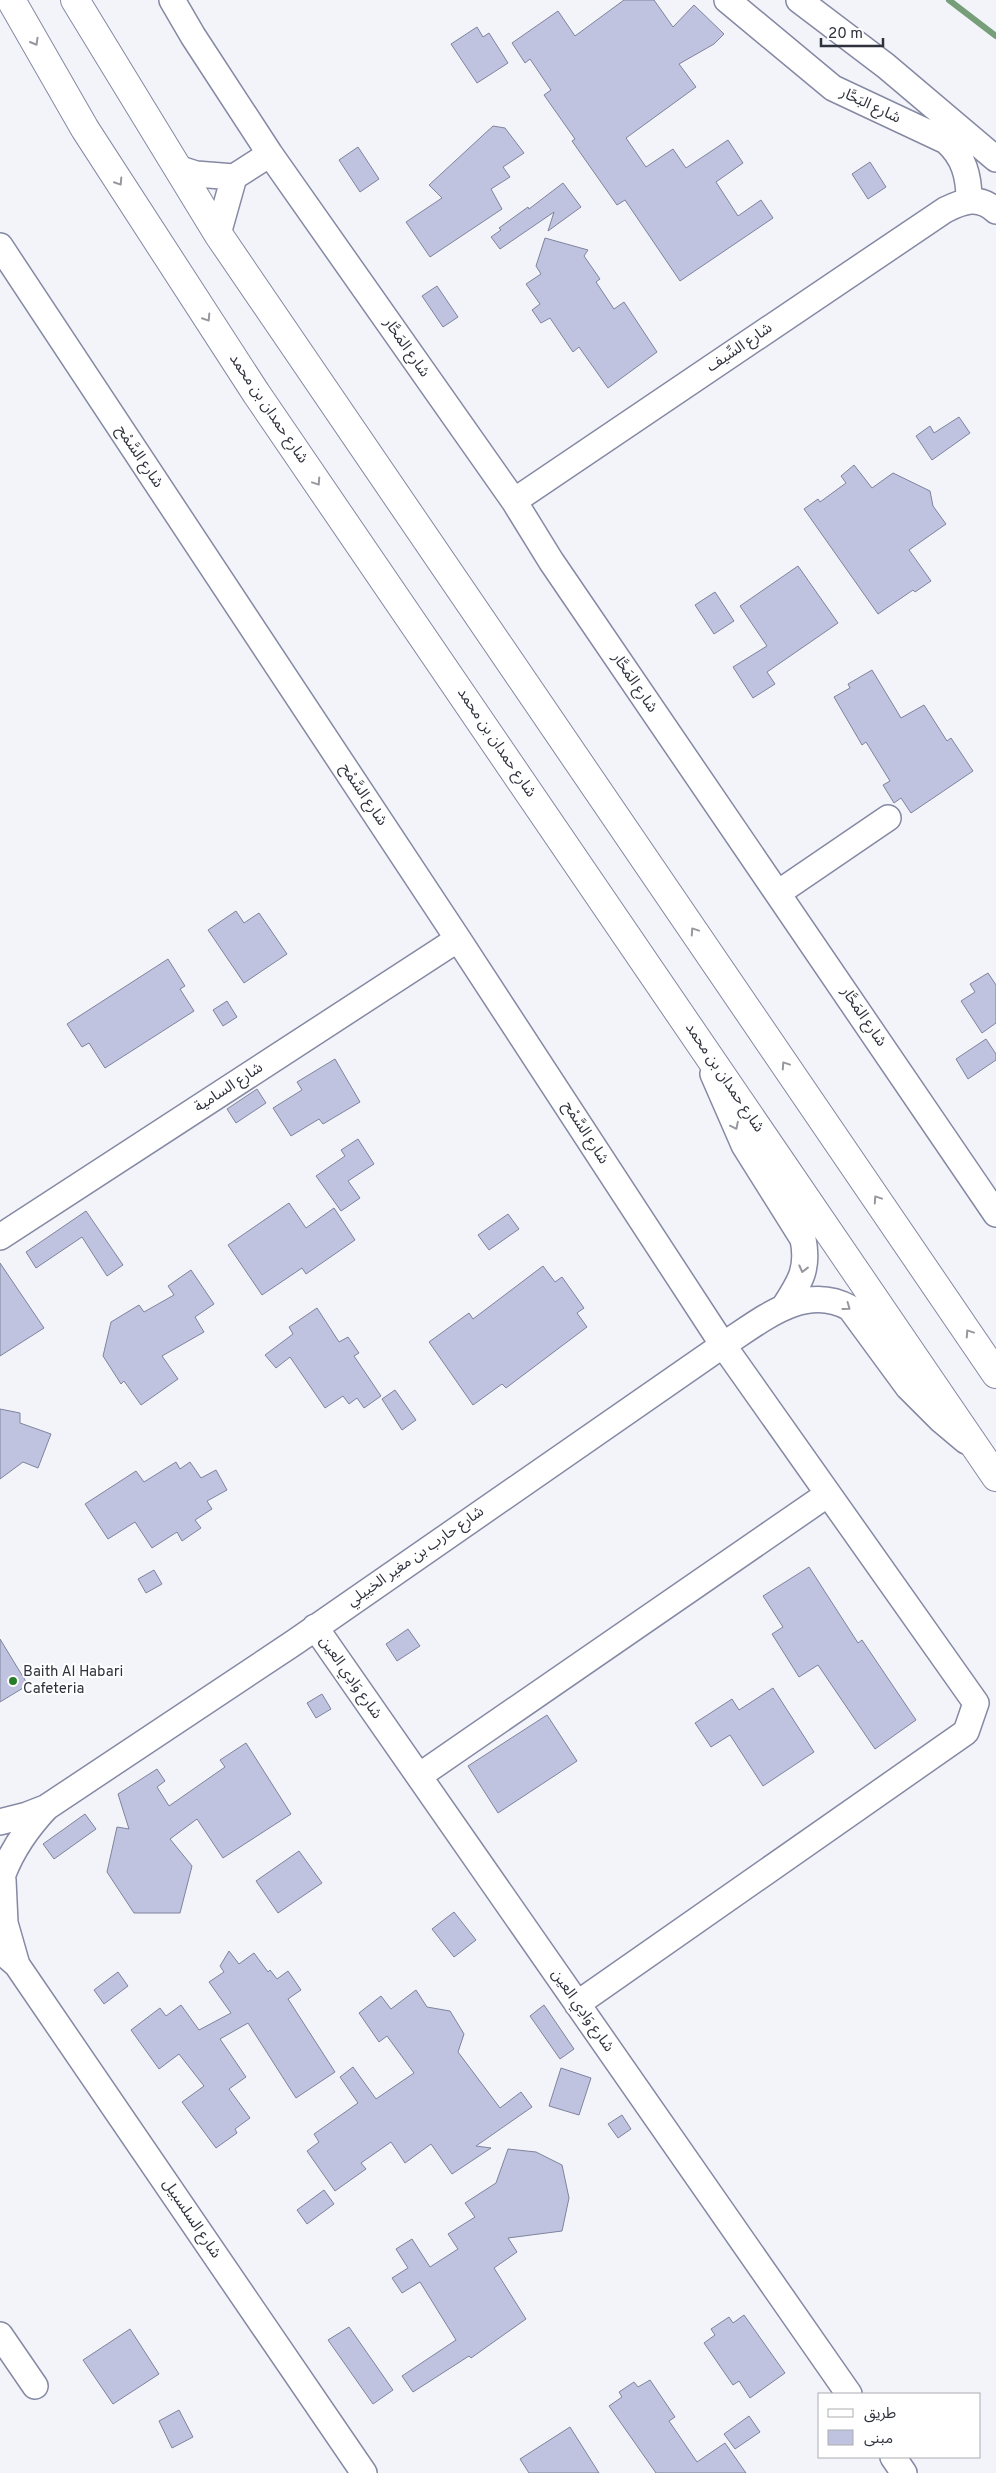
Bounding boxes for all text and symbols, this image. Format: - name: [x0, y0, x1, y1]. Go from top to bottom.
- scale bar: [821, 15, 884, 47]
- text: 20 m: [828, 25, 863, 44]
- one-way arrow: [29, 37, 39, 46]
- street label: شارع البَحَّار: [835, 83, 904, 129]
- one-way arrow: [112, 176, 122, 185]
- one-way arrow: [201, 313, 211, 322]
- street label: شارع المَحَّار: [377, 314, 434, 382]
- street label: شارع السِّيف: [704, 319, 777, 378]
- street label: شارع حمدان بن محمد: [223, 351, 312, 468]
- street label: شارع السَّمْح: [110, 422, 167, 493]
- one-way arrow: [311, 476, 320, 486]
- street label: شارع المَحَّار: [606, 649, 661, 717]
- street label: شارع حمدان بن محمد: [451, 685, 540, 802]
- street label: شارع السَّمْح: [334, 760, 391, 831]
- one-way arrow: [691, 927, 700, 936]
- street label: شارع المَحَّار: [835, 983, 890, 1051]
- street label: شارع حمدان بن محمد: [679, 1020, 768, 1137]
- street label: شارع السامية: [191, 1059, 268, 1118]
- one-way arrow: [782, 1061, 791, 1071]
- street label: شارع السَّمْح: [557, 1098, 613, 1169]
- one-way arrow: [729, 1121, 739, 1130]
- one-way arrow: [874, 1195, 883, 1205]
- one-way arrow: [798, 1264, 809, 1273]
- one-way arrow: [841, 1301, 851, 1310]
- one-way arrow: [965, 1330, 975, 1339]
- street label: شارع حارب بن مغير الخييلي: [344, 1502, 489, 1612]
- street label: شارع وَادِي العين: [314, 1633, 386, 1724]
- place label: Baith Al Habari Cafeteria: [23, 1663, 123, 1699]
- marker: Baith Al Habari Cafeteria: [7, 1675, 19, 1687]
- street label: شارع وَادِي العين: [546, 1966, 618, 2057]
- street label: شارع السلسبيل: [157, 2176, 225, 2263]
- legend: [818, 2393, 981, 2458]
- text: طريق: [864, 2405, 896, 2424]
- text: مبنى: [864, 2430, 893, 2449]

